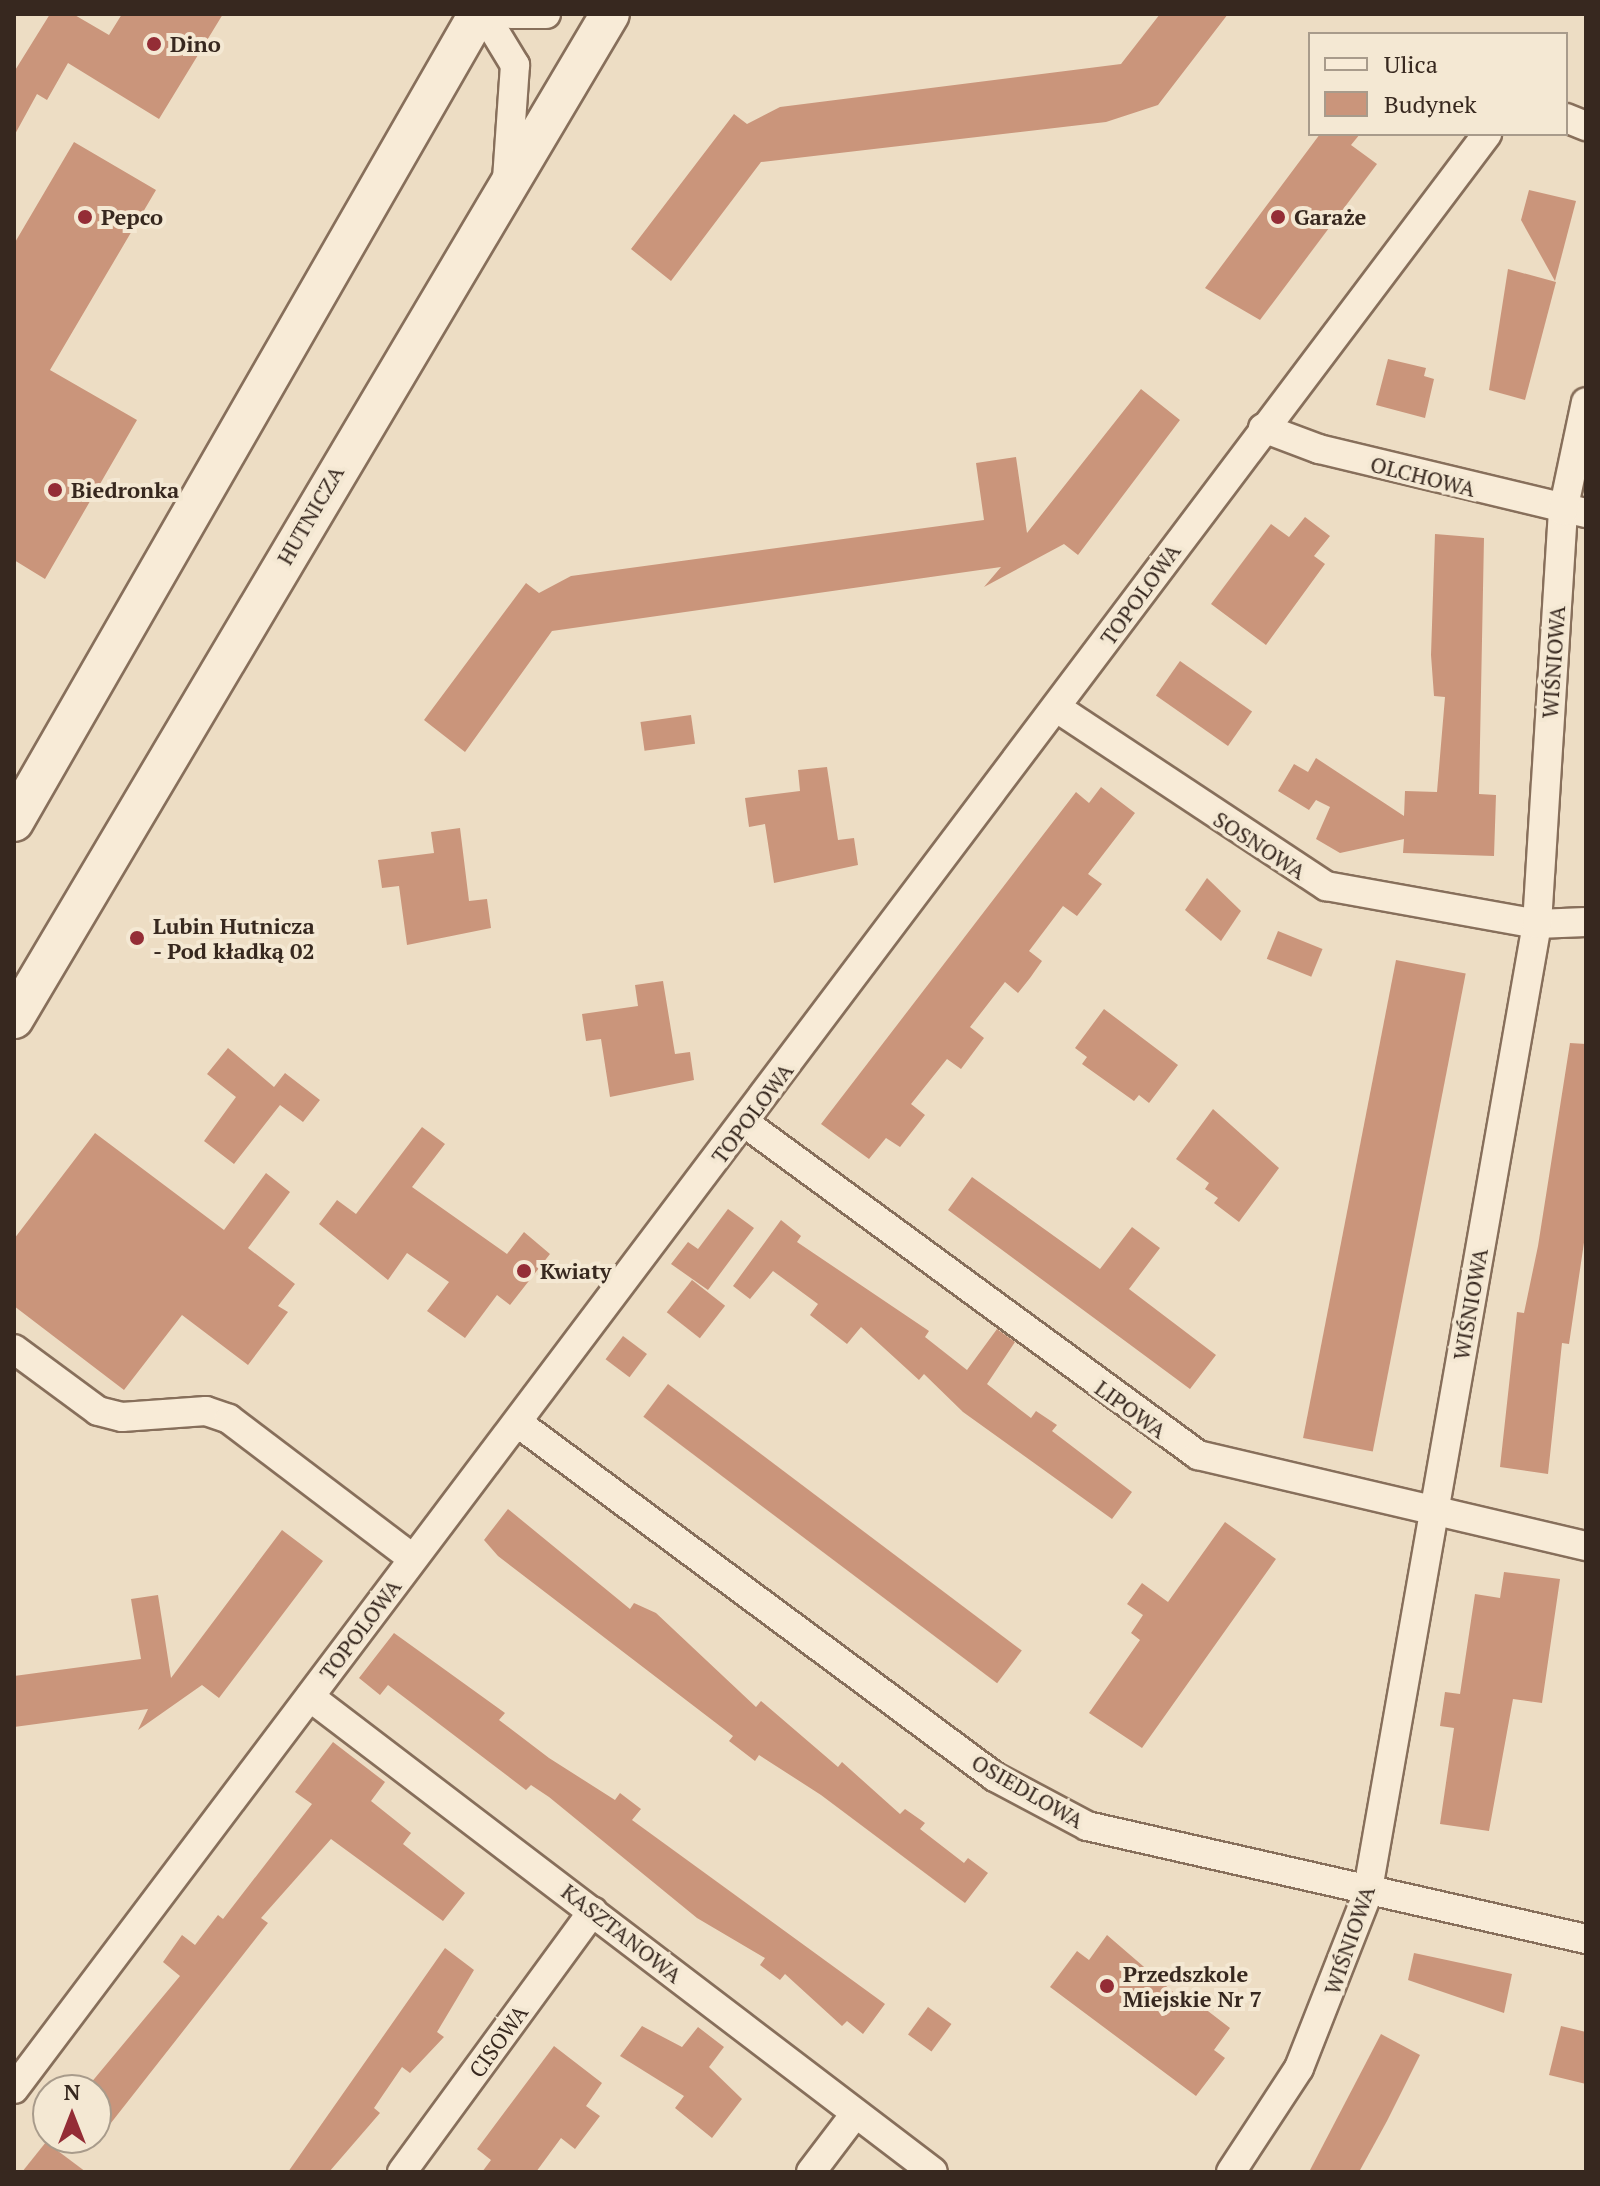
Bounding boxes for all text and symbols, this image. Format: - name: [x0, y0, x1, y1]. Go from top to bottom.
- place label: Dino: [170, 31, 221, 57]
- legend: [1308, 32, 1568, 136]
- marker: Dino: [145, 35, 163, 53]
- text: Ulica: [1384, 48, 1438, 80]
- text: Budynek: [1384, 88, 1477, 120]
- place label: Pepco: [101, 204, 163, 230]
- place label: Garaże: [1294, 204, 1366, 230]
- marker: Pepco: [76, 208, 94, 226]
- marker: Garaże: [1269, 208, 1287, 226]
- street label: OLCHOWA: [1368, 450, 1478, 502]
- street label: HUTNICZA: [271, 461, 349, 569]
- place label: Biedronka: [71, 477, 179, 503]
- marker: Biedronka: [46, 481, 64, 499]
- street label: TOPOLOWA: [1094, 538, 1186, 650]
- street label: WIŚNIOWA: [1536, 605, 1570, 719]
- street label: SOSNOWA: [1209, 805, 1311, 885]
- place label: Lubin Hutnicza - Pod kładką 02: [153, 912, 316, 964]
- marker: Lubin Hutnicza - Pod kładką 02: [128, 929, 146, 947]
- street label: TOPOLOWA: [706, 1057, 798, 1169]
- street label: WIŚNIOWA: [1447, 1246, 1493, 1362]
- place label: Kwiaty: [540, 1258, 611, 1284]
- marker: Kwiaty: [515, 1262, 533, 1280]
- street label: LIPOWA: [1090, 1374, 1172, 1444]
- street label: TOPOLOWA: [314, 1573, 406, 1685]
- street label: OSIEDLOWA: [967, 1748, 1089, 1834]
- street label: KASZTANOWA: [557, 1878, 687, 1988]
- street label: WIŚNIOWA: [1318, 1882, 1380, 1998]
- place label: Przedszkole Miejskie Nr 7: [1123, 1960, 1262, 2012]
- marker: Przedszkole Miejskie Nr 7: [1098, 1977, 1116, 1995]
- street label: CISOWA: [463, 2000, 533, 2082]
- north arrow: [32, 2074, 112, 2154]
- text: N: [64, 2077, 80, 2106]

